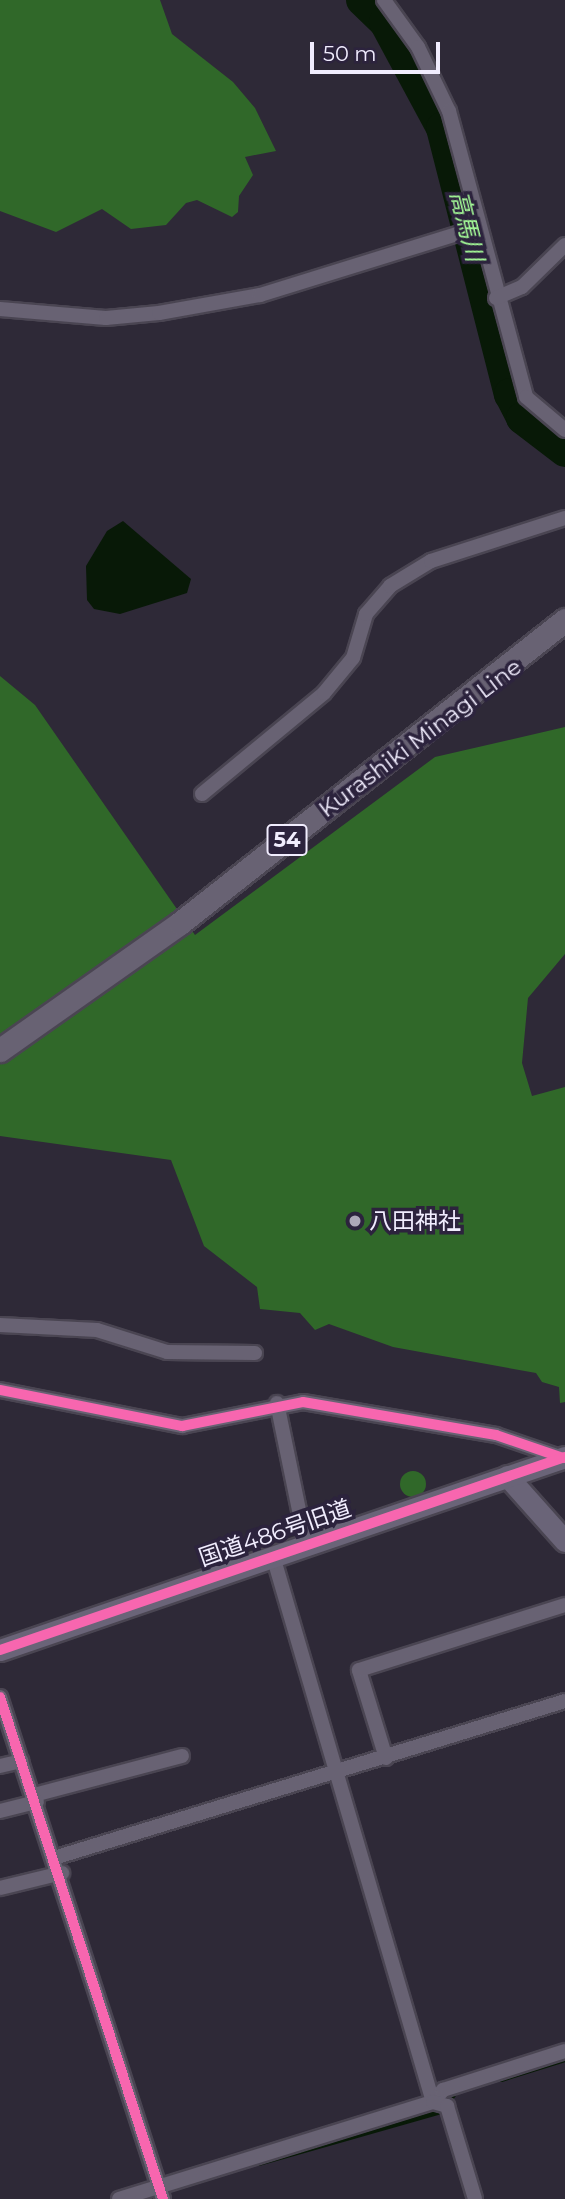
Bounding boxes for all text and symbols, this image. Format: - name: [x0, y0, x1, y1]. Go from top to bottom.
- scale bar: [313, 28, 442, 72]
- text: 50 m: [323, 41, 377, 66]
- water label: 高馬川: [444, 188, 490, 264]
- street label: Kurashiki Minagi Line: [313, 653, 527, 823]
- road number: 54: [266, 822, 308, 858]
- place label: 八田神社: [369, 1207, 461, 1235]
- marker: 八田神社: [347, 1213, 363, 1229]
- street label: 国道486号旧道: [195, 1494, 355, 1572]

